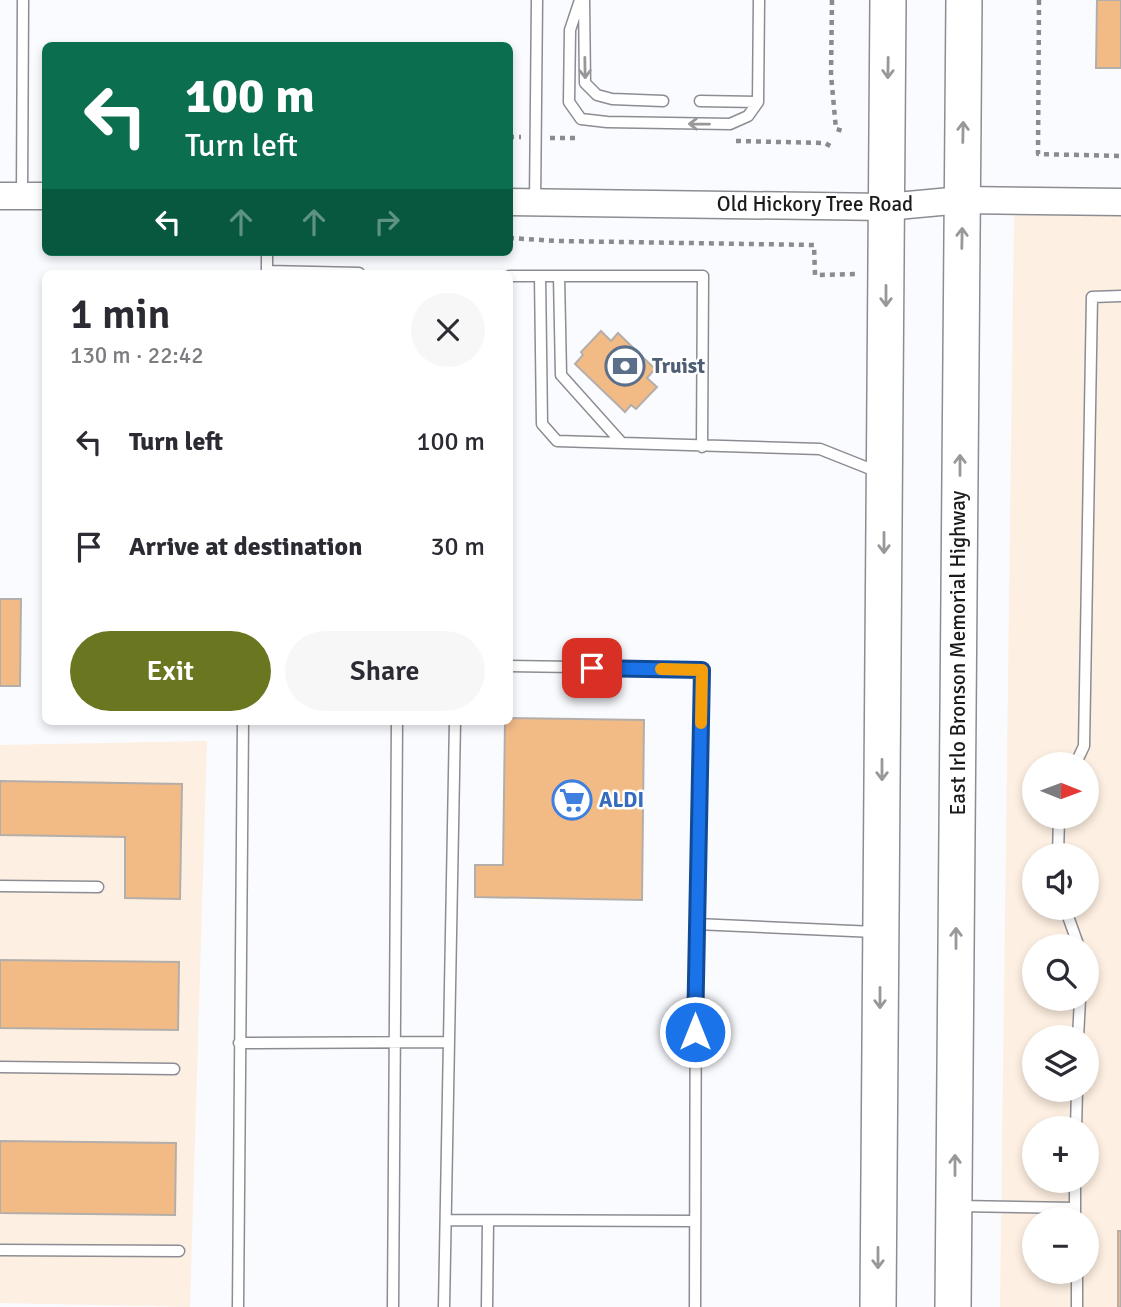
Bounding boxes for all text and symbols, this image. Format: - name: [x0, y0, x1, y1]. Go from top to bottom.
- one-way arrow: [578, 56, 592, 79]
- one-way arrow: [881, 56, 894, 79]
- text: 100 m: [185, 66, 315, 126]
- icon: left: [70, 70, 161, 161]
- one-way arrow: [688, 117, 711, 131]
- one-way arrow: [956, 120, 970, 143]
- text: Turn left: [185, 126, 298, 165]
- street label: Old Hickory Tree Road: [717, 191, 913, 217]
- icon: left: [149, 203, 187, 241]
- icon: ahead: [222, 203, 260, 241]
- icon: ahead: [295, 203, 333, 241]
- icon: right: [368, 203, 406, 241]
- one-way arrow: [955, 227, 969, 250]
- one-way arrow: [879, 284, 893, 307]
- text: 1 min: [70, 289, 171, 340]
- button: close: [411, 293, 485, 367]
- text: 130 m · 22:42: [70, 341, 204, 370]
- bank icon: Truist: [604, 345, 646, 387]
- place label: Truist: [652, 353, 705, 379]
- icon: left: [70, 423, 108, 461]
- text: Turn left: [129, 426, 223, 458]
- text: 100 m: [416, 426, 485, 458]
- one-way arrow: [953, 454, 967, 477]
- street label: East Irlo Bronson Memorial Highway: [945, 490, 971, 815]
- icon: arrive: [70, 528, 108, 566]
- text: Arrive at destination: [129, 531, 362, 563]
- text: 30 m: [430, 531, 485, 563]
- one-way arrow: [877, 531, 891, 554]
- button: Exit: [70, 631, 271, 711]
- button: Share: [285, 631, 485, 711]
- pin: [562, 638, 622, 698]
- icon: arrive: [573, 649, 611, 687]
- north arrow: [1022, 752, 1099, 830]
- map controls: [1022, 752, 1099, 1284]
- one-way arrow: [875, 759, 889, 782]
- supermarket icon: ALDI: [551, 779, 593, 821]
- place label: ALDI: [599, 787, 644, 813]
- button: sound: [1022, 843, 1099, 920]
- one-way arrow: [949, 927, 963, 950]
- button: search: [1022, 934, 1099, 1011]
- one-way arrow: [874, 986, 887, 1009]
- position arrow: [658, 995, 732, 1069]
- button: layers: [1022, 1025, 1099, 1102]
- button: +: [1022, 1116, 1099, 1193]
- one-way arrow: [948, 1154, 961, 1177]
- button: −: [1022, 1207, 1099, 1284]
- one-way arrow: [871, 1246, 885, 1269]

